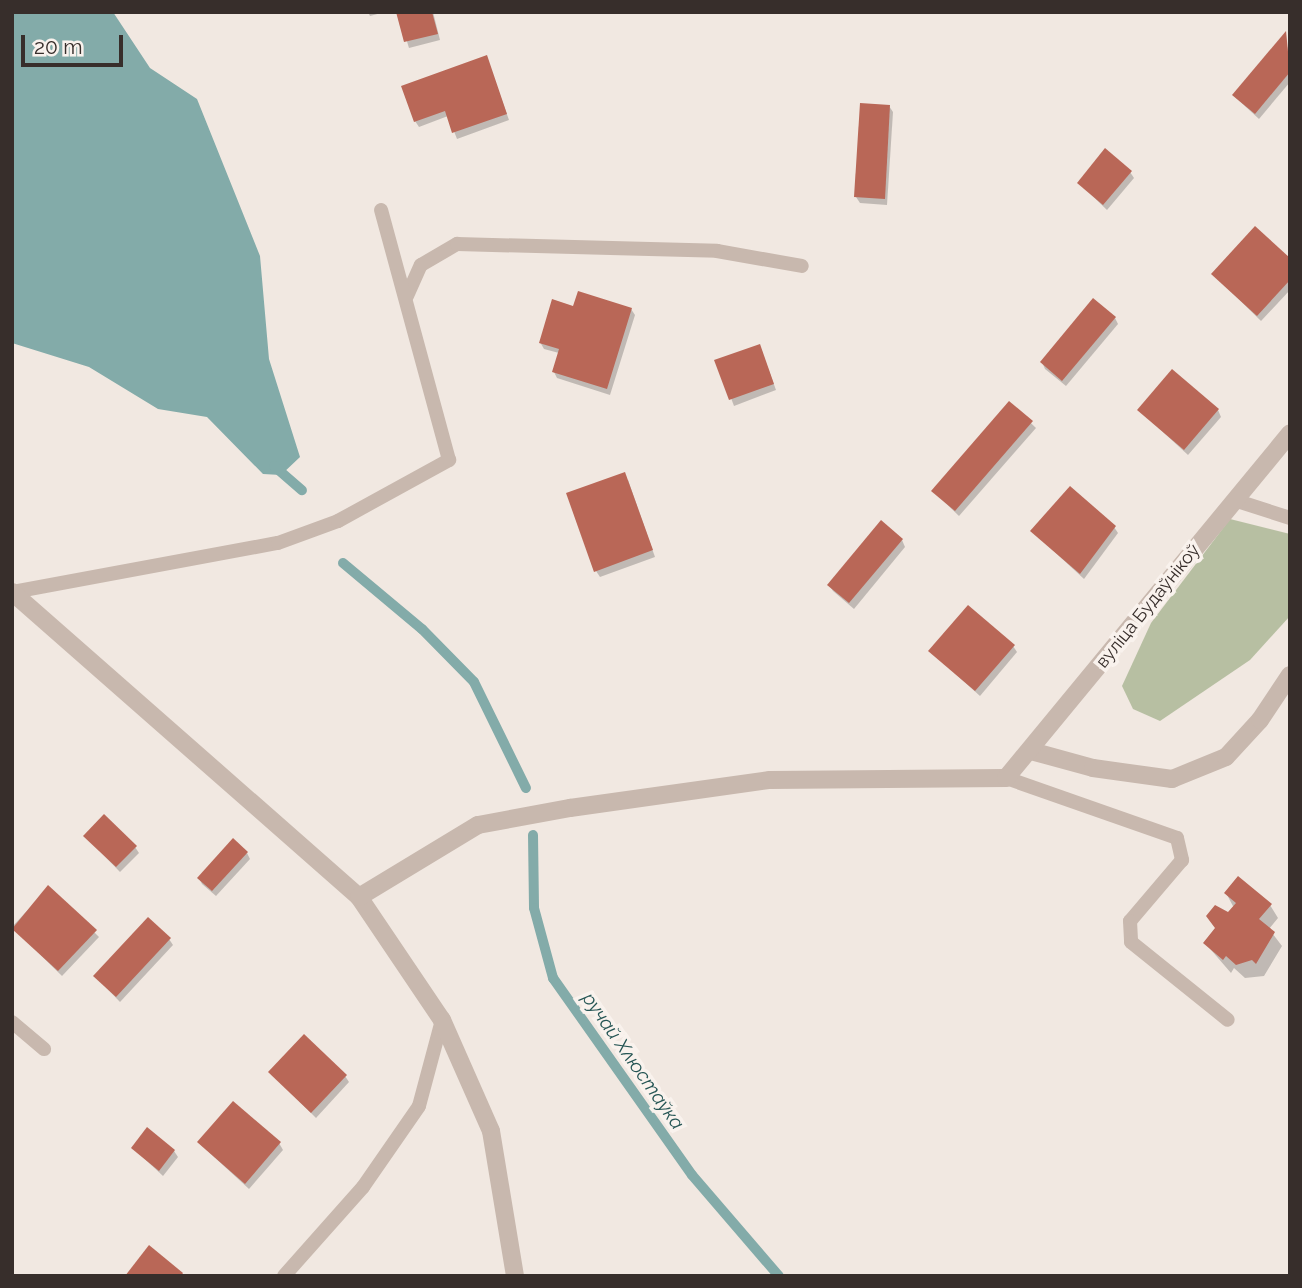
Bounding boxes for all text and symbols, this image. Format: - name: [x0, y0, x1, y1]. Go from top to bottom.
- scale bar: [24, 21, 126, 65]
- text: 20 m: [34, 34, 82, 59]
- street label: вуліца Будаўнікоў: [1091, 540, 1205, 672]
- water label: ручай Хлюстаўка: [577, 988, 689, 1134]

